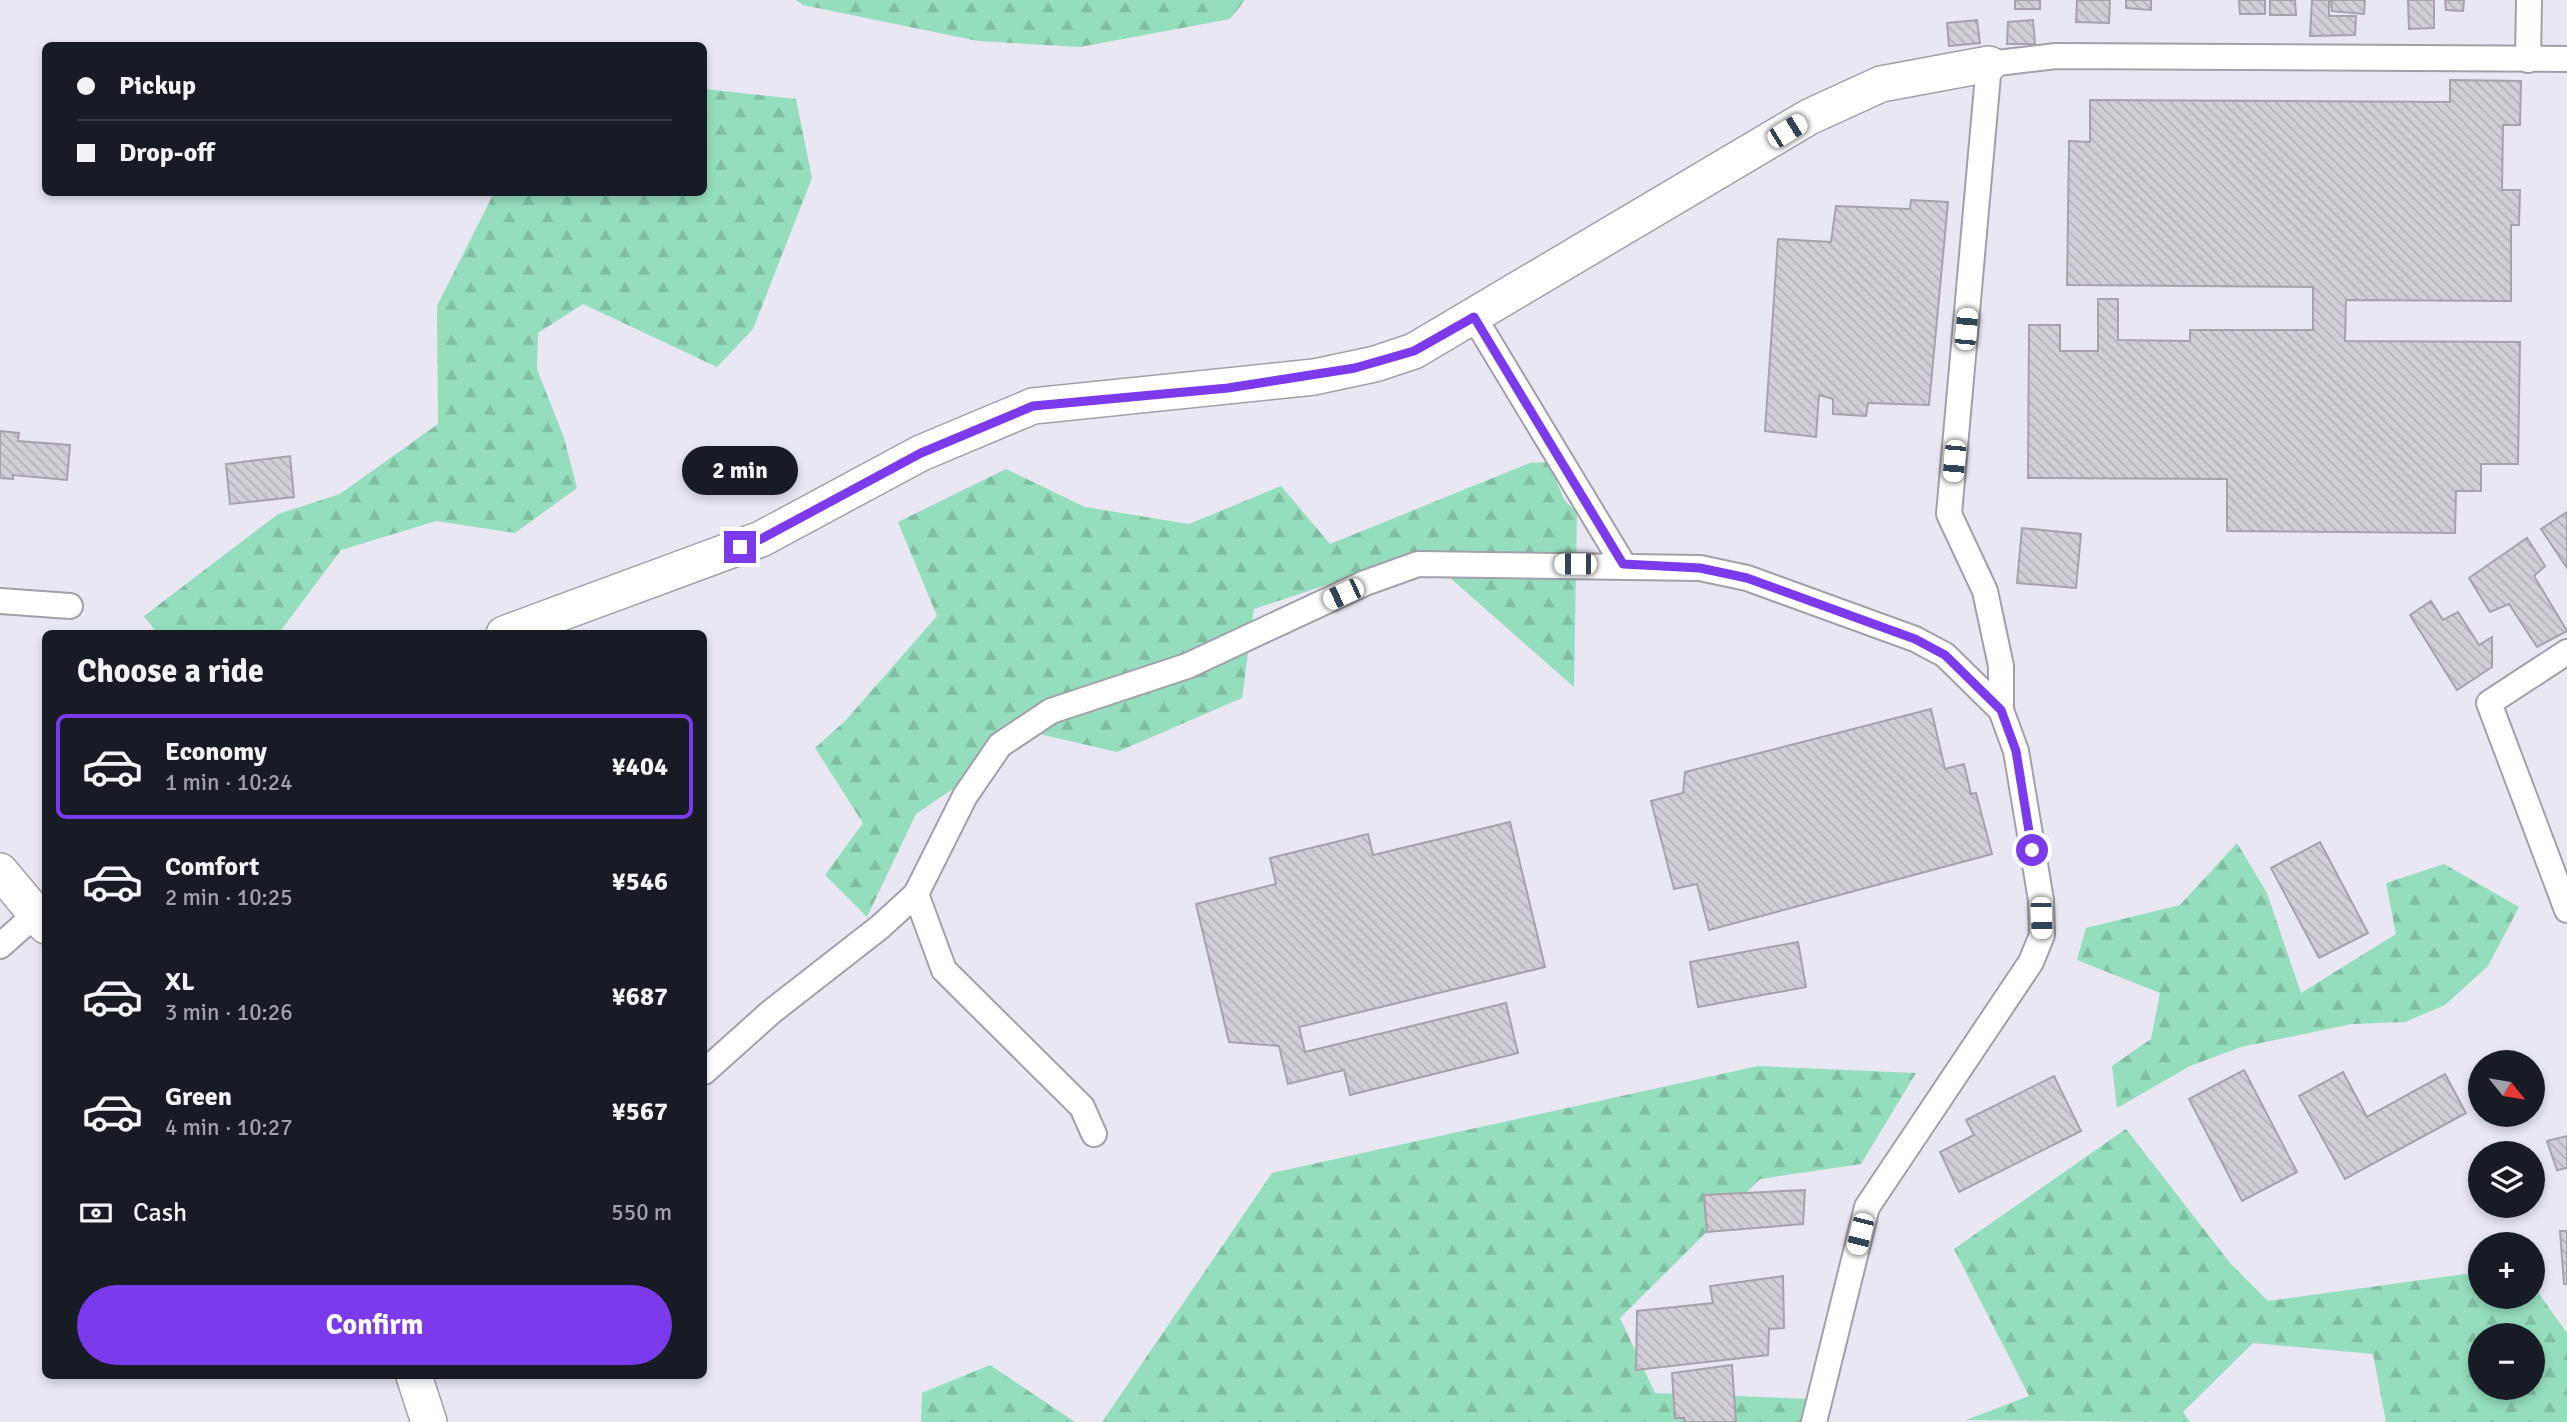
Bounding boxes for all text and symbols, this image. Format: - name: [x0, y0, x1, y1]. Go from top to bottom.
- text: Pickup: [119, 70, 196, 102]
- car: [1764, 111, 1811, 151]
- text: Drop-off: [119, 137, 215, 169]
- car: [1954, 307, 1979, 351]
- car: [1942, 439, 1967, 483]
- callout: 2 min: [682, 446, 798, 494]
- text: 2 min: [712, 456, 768, 485]
- route end: [724, 531, 756, 563]
- car: [1555, 554, 1597, 575]
- car: [1320, 576, 1367, 612]
- text: Choose a ride: [77, 652, 264, 691]
- icon: car: [81, 735, 144, 798]
- text: Economy: [165, 736, 267, 768]
- text: ¥404: [612, 751, 668, 783]
- text: 1 min · 10:24: [165, 768, 293, 797]
- route start: [2016, 834, 2048, 866]
- icon: car: [81, 850, 144, 913]
- text: Comfort: [165, 851, 259, 883]
- text: ¥546: [612, 866, 668, 898]
- text: 2 min · 10:25: [165, 883, 293, 912]
- car: [2030, 897, 2053, 939]
- icon: car: [81, 965, 144, 1028]
- text: XL: [165, 966, 195, 998]
- text: ¥687: [612, 981, 668, 1013]
- text: 3 min · 10:26: [165, 998, 293, 1027]
- north arrow: [2468, 1050, 2544, 1127]
- map controls: [2468, 1050, 2545, 1400]
- icon: car: [81, 1080, 144, 1143]
- text: Green: [165, 1081, 232, 1113]
- text: ¥567: [612, 1096, 668, 1128]
- text: 4 min · 10:27: [165, 1113, 293, 1142]
- button: layers: [2468, 1141, 2545, 1218]
- icon: cash: [77, 1194, 115, 1232]
- text: Cash: [133, 1197, 187, 1229]
- text: 550 m: [611, 1198, 672, 1227]
- car: [1845, 1211, 1876, 1257]
- button: +: [2468, 1232, 2545, 1309]
- button: Confirm: [77, 1285, 672, 1365]
- button: −: [2468, 1323, 2545, 1400]

